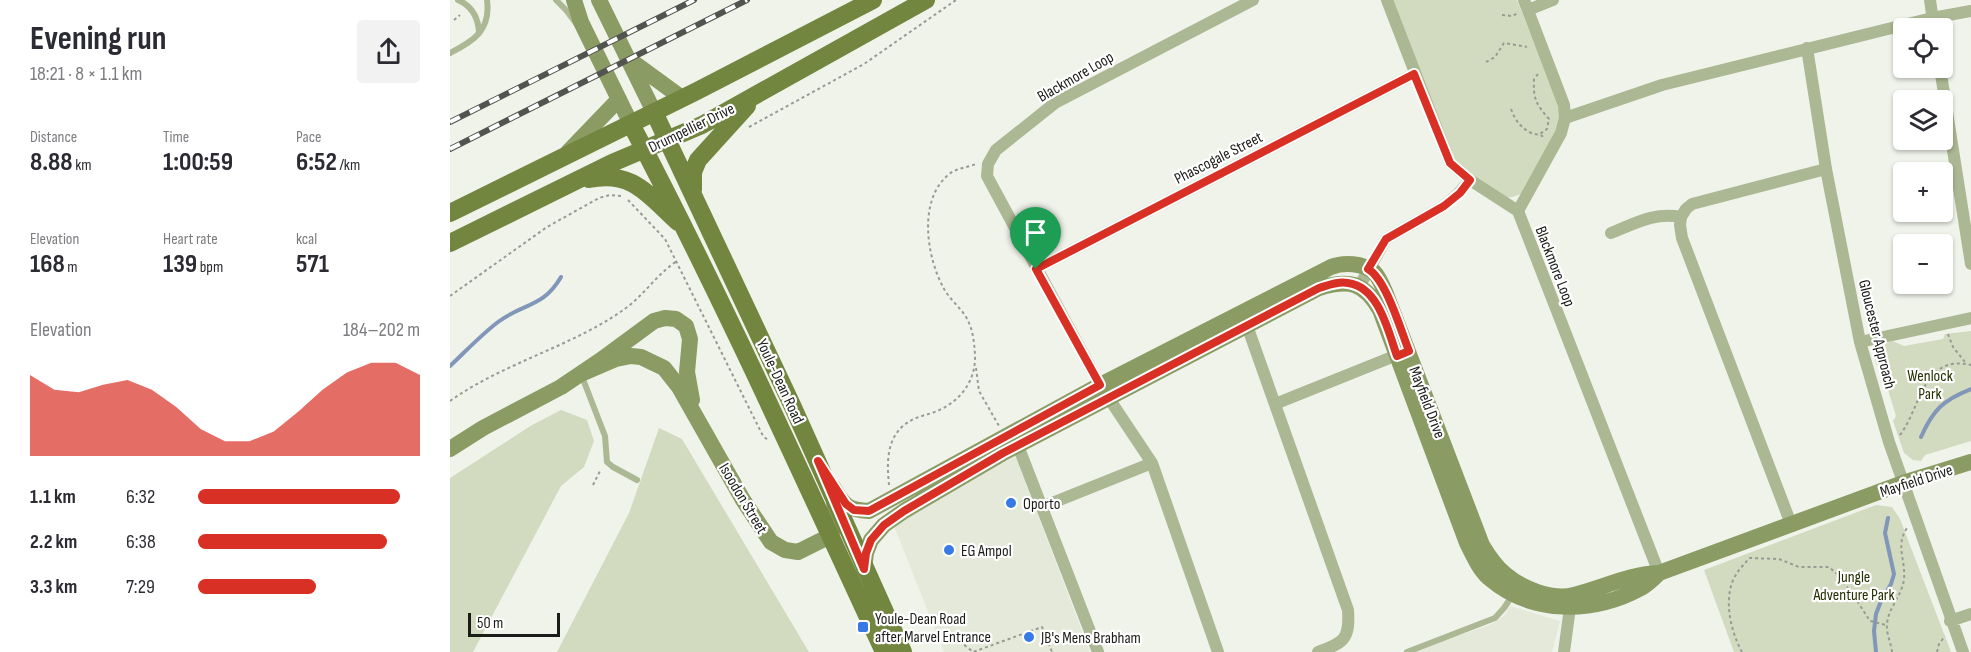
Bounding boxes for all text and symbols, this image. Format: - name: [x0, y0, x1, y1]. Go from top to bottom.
- map controls: [1893, 18, 1953, 294]
- button: locate: [1893, 18, 1953, 78]
- text: Evening run: [30, 19, 166, 59]
- button: share: [357, 20, 420, 83]
- street label: Blackmore Loop: [1034, 48, 1117, 107]
- text: 18:21 · 8 × 1.1 km: [30, 62, 142, 86]
- button: layers: [1893, 90, 1953, 150]
- street label: Drumpellier Drive: [646, 99, 738, 157]
- text: Distance: [30, 128, 77, 147]
- text: Time: [163, 128, 189, 147]
- text: Pace: [296, 128, 321, 147]
- street label: Phascogale Street: [1171, 128, 1266, 189]
- text: 8.88: [30, 147, 73, 178]
- text: 1:00:59: [163, 147, 233, 178]
- text: 6:52: [296, 147, 337, 178]
- text: km: [73, 156, 92, 175]
- text: /km: [337, 156, 360, 175]
- button: +: [1893, 162, 1953, 222]
- pin: [1010, 207, 1061, 269]
- icon: arrive: [1019, 216, 1052, 249]
- street label: Blackmore Loop: [1531, 224, 1579, 309]
- text: Elevation: [30, 230, 79, 249]
- text: Heart rate: [163, 230, 218, 249]
- text: kcal: [296, 230, 317, 249]
- button: −: [1893, 234, 1953, 294]
- text: 168: [30, 249, 65, 280]
- text: 139: [163, 249, 197, 280]
- text: 571: [296, 249, 329, 280]
- text: m: [65, 258, 78, 277]
- text: bpm: [197, 258, 223, 277]
- street label: Gloucester Approach: [1854, 278, 1899, 391]
- text: Elevation: [30, 318, 92, 342]
- text: 184–202 m: [343, 318, 420, 342]
- street label: Youle-Dean Road: [752, 336, 807, 427]
- street label: Mayfield Drive: [1404, 364, 1449, 441]
- park label: Wenlock Park: [1907, 367, 1953, 404]
- street label: Isoodon Street: [714, 460, 771, 538]
- street label: Mayfield Drive: [1878, 461, 1955, 502]
- text: 1.1 km: [30, 485, 76, 509]
- text: 6:32: [126, 485, 155, 509]
- place label: Oporto: [1023, 495, 1060, 514]
- marker: Oporto: [1004, 496, 1018, 510]
- text: 2.2 km: [30, 530, 77, 554]
- text: 6:38: [126, 530, 156, 554]
- place label: EG Ampol: [961, 542, 1012, 561]
- marker: EG Ampol: [942, 543, 956, 557]
- park label: Jungle Adventure Park: [1812, 568, 1895, 605]
- text: 3.3 km: [30, 575, 77, 599]
- text: 7:29: [126, 575, 155, 599]
- scale bar: [468, 610, 560, 638]
- place label: Youle-Dean Road after Marvel Entrance: [875, 610, 991, 647]
- text: 50 m: [477, 614, 503, 633]
- marker: Youle-Dean Road after Marvel Entrance: [856, 620, 870, 634]
- place label: JB's Mens Brabham: [1040, 629, 1141, 648]
- marker: JB's Mens Brabham: [1022, 630, 1036, 644]

